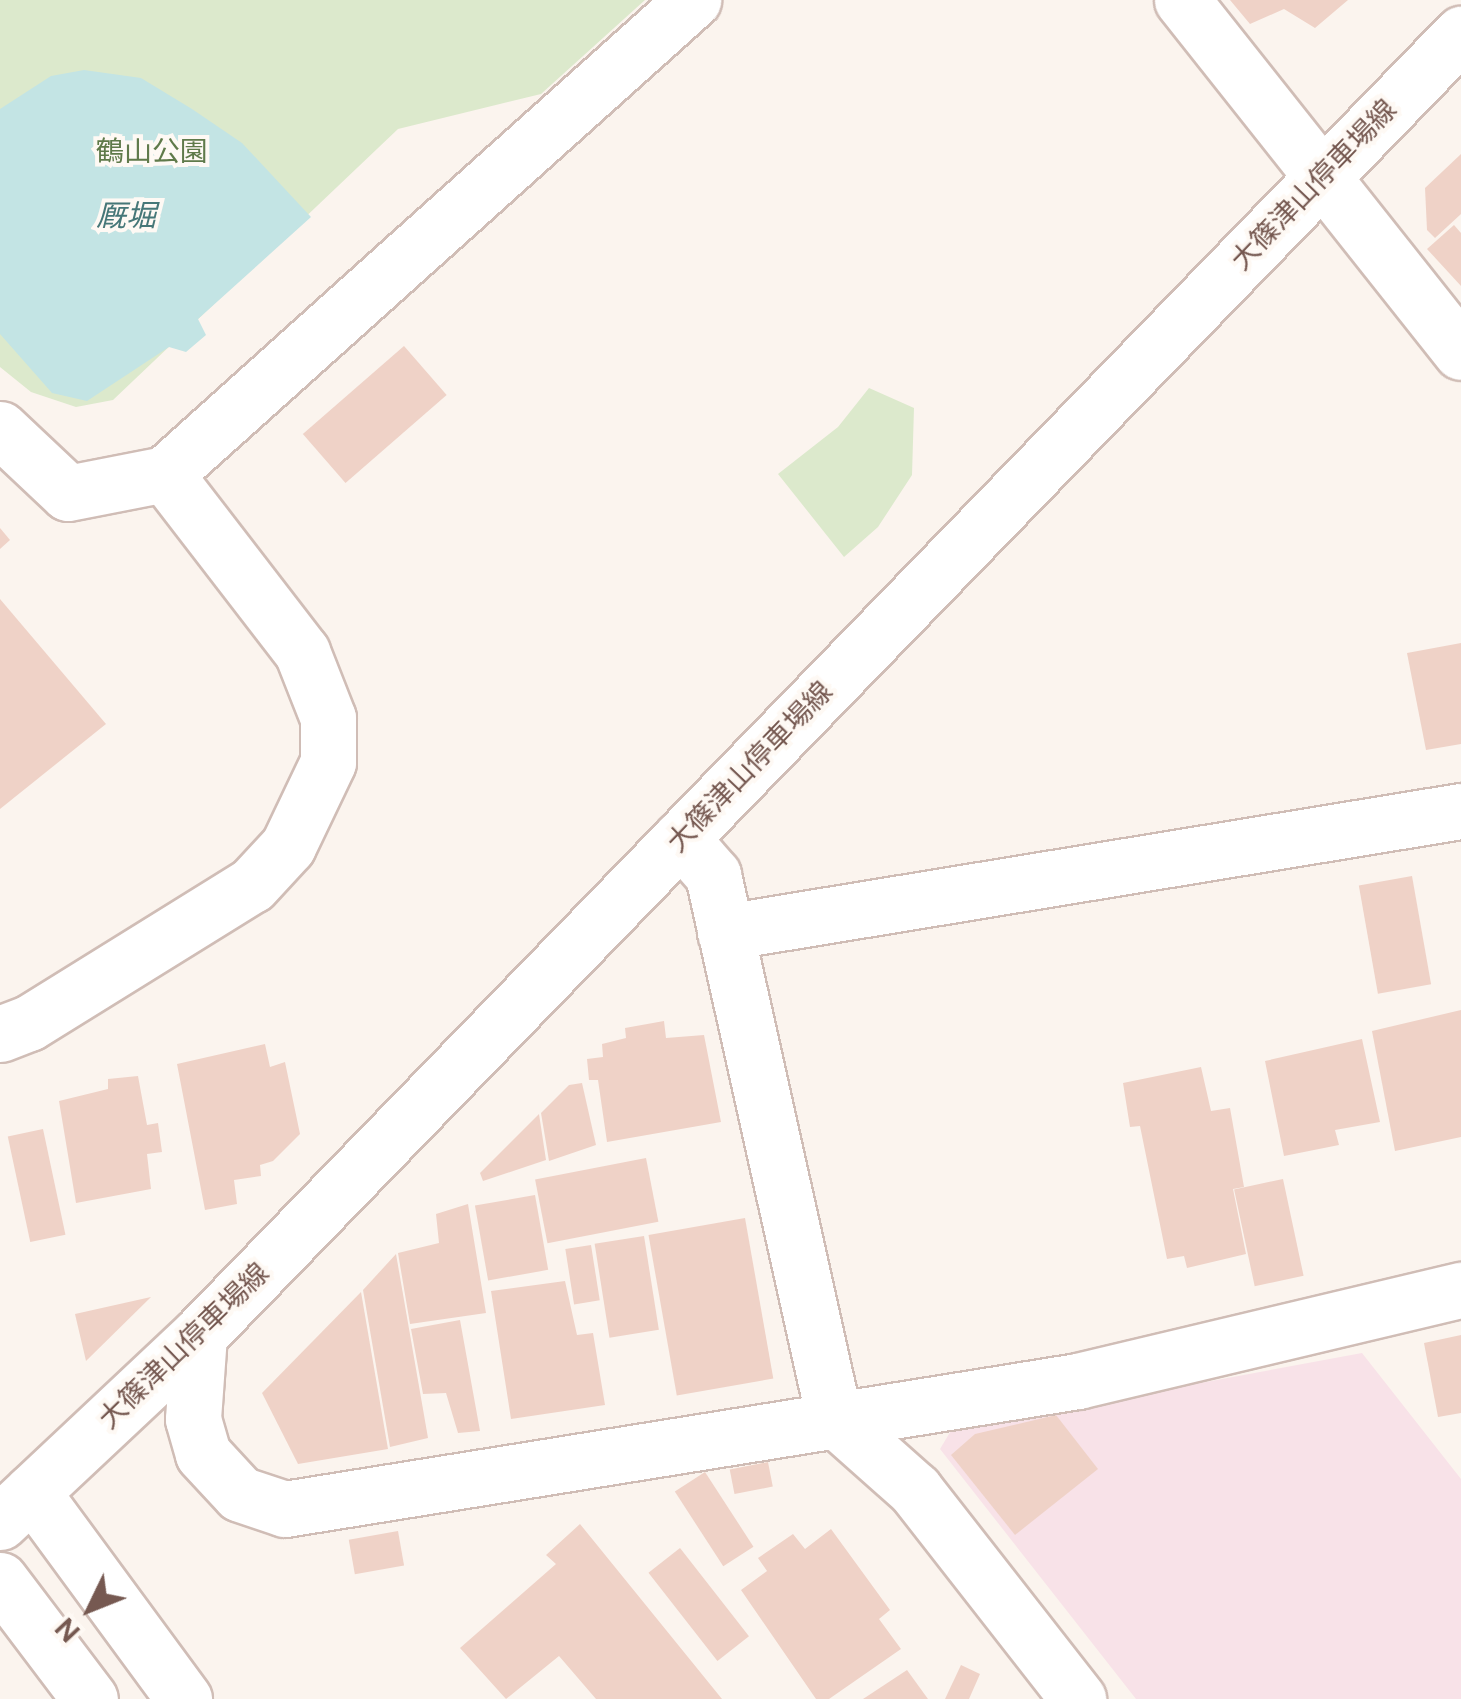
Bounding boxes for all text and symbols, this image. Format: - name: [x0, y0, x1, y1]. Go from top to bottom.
- street label: 大篠津山停車場線: [1224, 93, 1404, 277]
- park label: 鶴山公園: [96, 135, 208, 169]
- water label: 厩堀: [96, 198, 156, 234]
- street label: 大篠津山停車場線: [660, 675, 840, 859]
- street label: 大篠津山停車場線: [92, 1256, 276, 1436]
- north arrow: [40, 1559, 140, 1659]
- text: N: [47, 1610, 88, 1650]

